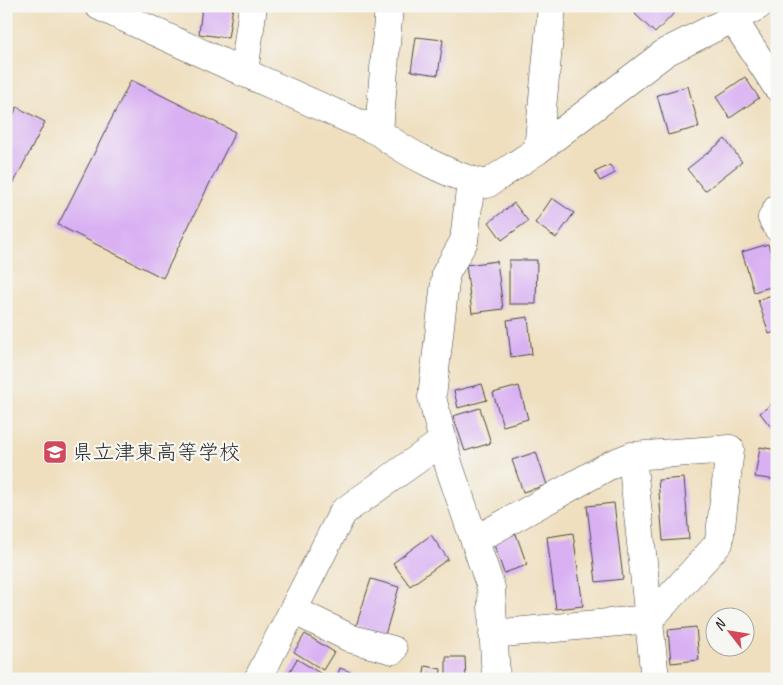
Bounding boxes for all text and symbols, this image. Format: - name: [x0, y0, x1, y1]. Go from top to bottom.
- school or university icon: 県立津東高等学校: [42, 439, 68, 465]
- place label: 県立津東高等学校: [72, 439, 240, 465]
- north arrow: [706, 608, 756, 658]
- text: N: [710, 615, 730, 634]

